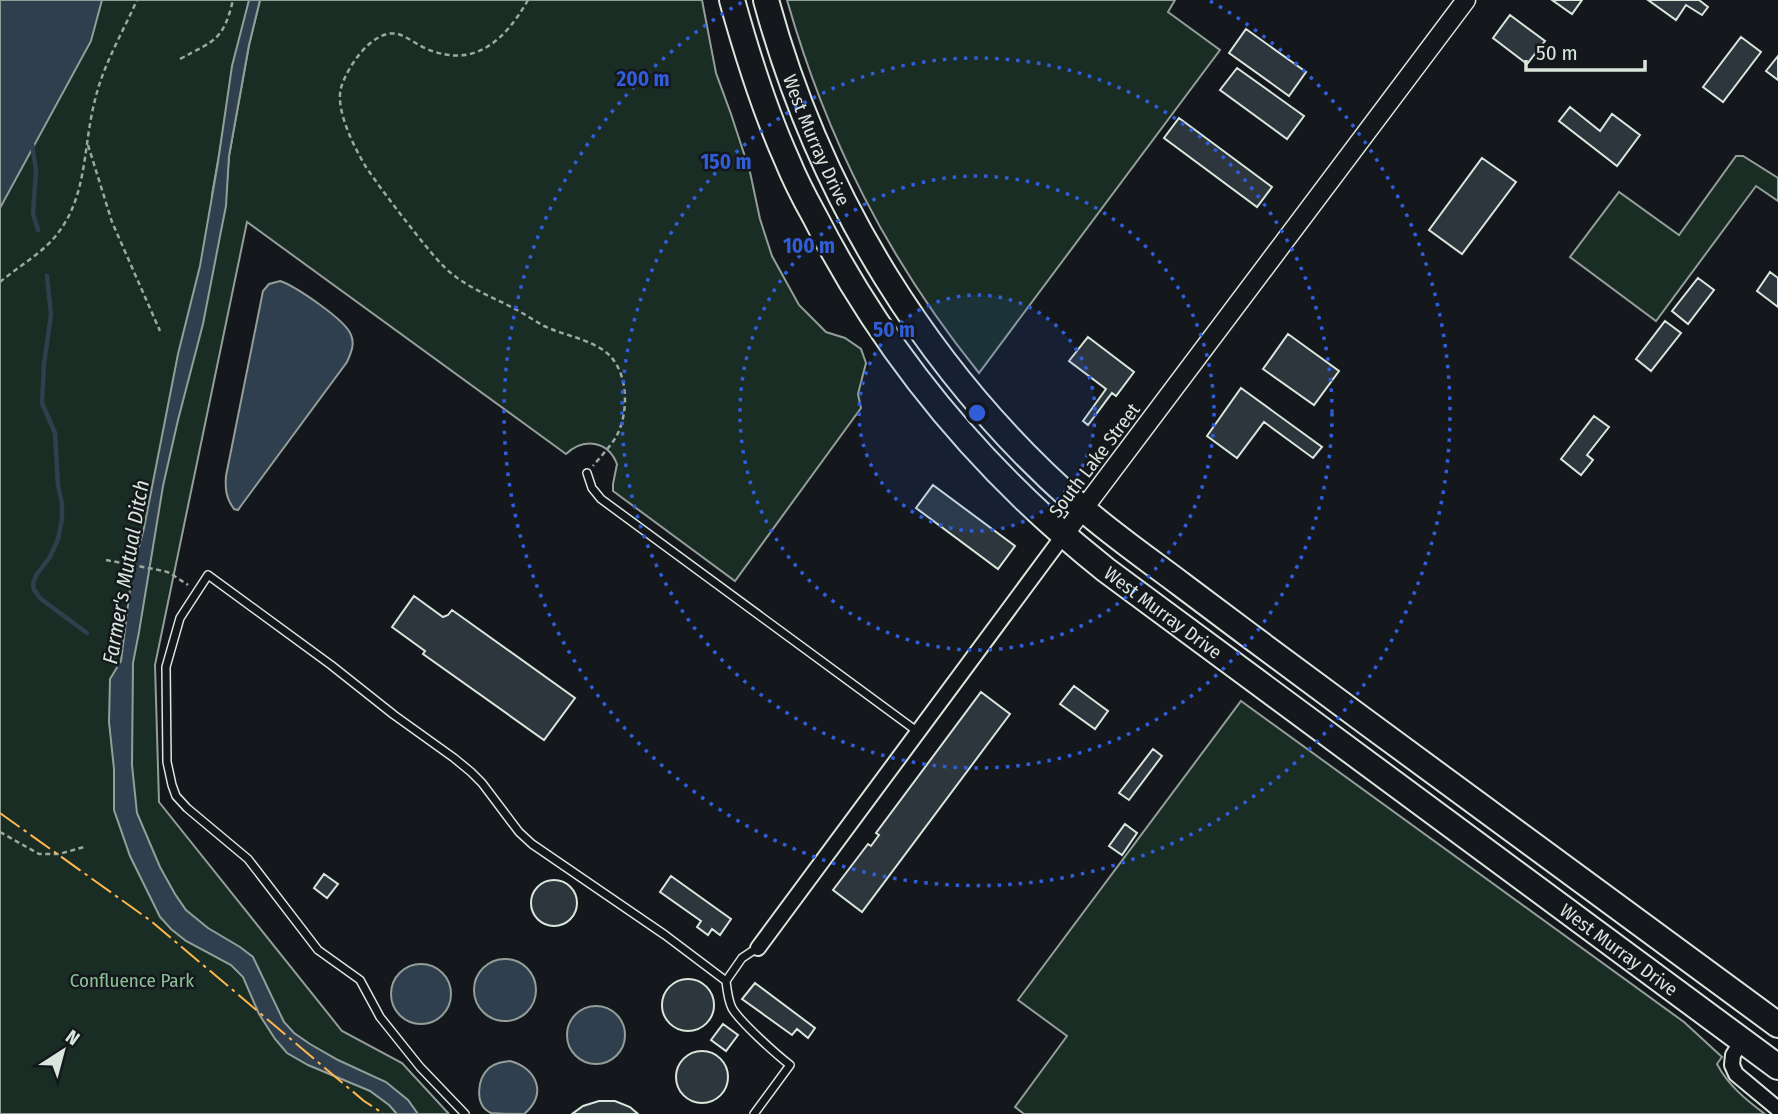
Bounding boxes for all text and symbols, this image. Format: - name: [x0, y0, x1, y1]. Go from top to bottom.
- scale bar: [1526, 28, 1645, 72]
- text: 50 m: [1536, 40, 1578, 66]
- text: 200 m: [615, 66, 670, 92]
- street label: West Murray Drive: [778, 71, 855, 210]
- text: 150 m: [700, 149, 752, 175]
- text: 100 m: [783, 233, 835, 259]
- text: 50 m: [873, 317, 915, 343]
- street label: South Lake Street: [1044, 398, 1145, 522]
- centre of rings: [965, 401, 989, 425]
- water label: Farmer's Mutual Ditch: [97, 478, 155, 666]
- street label: West Murray Drive: [1100, 562, 1226, 664]
- street label: West Murray Drive: [1555, 899, 1682, 1001]
- park label: Confluence Park: [70, 969, 194, 992]
- north arrow: [28, 1016, 98, 1086]
- text: N: [61, 1025, 84, 1050]

